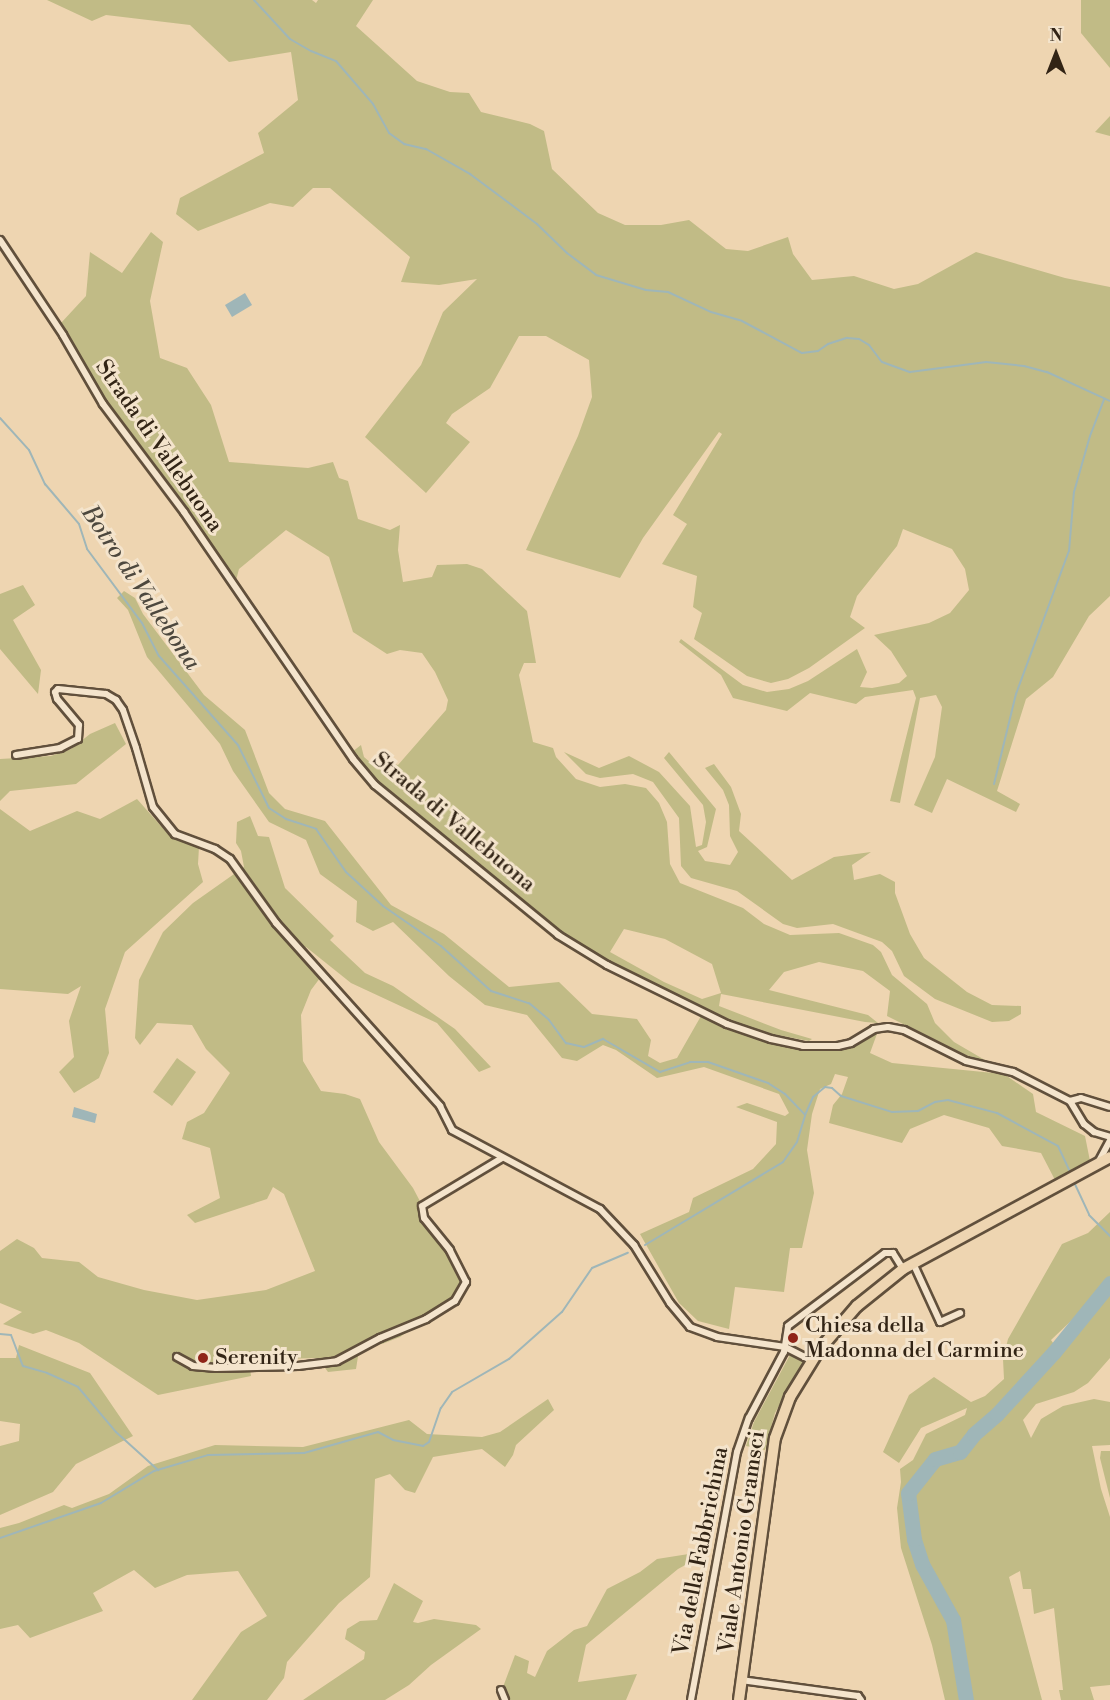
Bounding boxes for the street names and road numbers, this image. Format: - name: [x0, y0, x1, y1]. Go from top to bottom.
- street label: Strada di Vallebuona: [90, 355, 228, 537]
- street label: Strada di Vallebuona: [367, 746, 541, 898]
- street label: Viale Antonio Gramsci: [713, 1429, 771, 1655]
- street label: Via della Fabbrichina: [668, 1445, 734, 1657]

